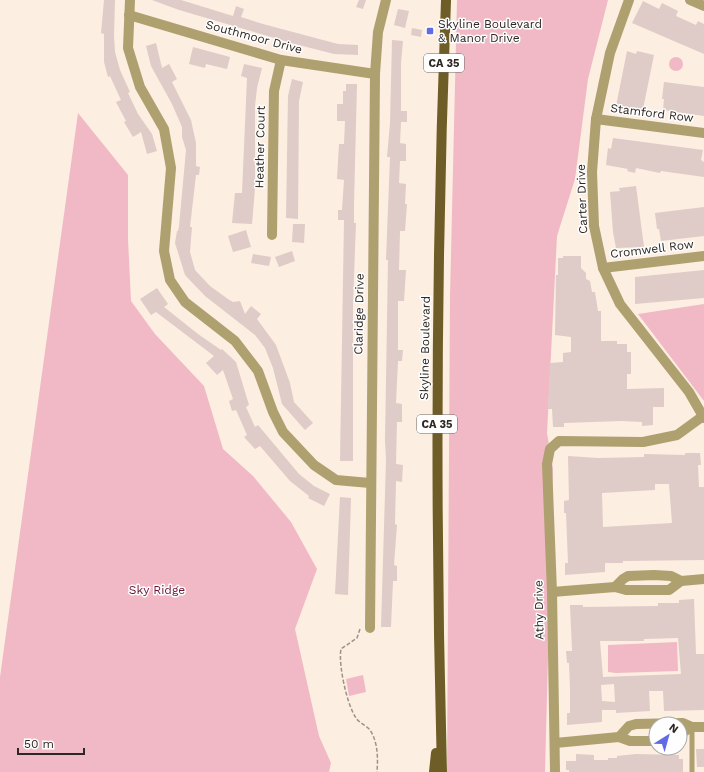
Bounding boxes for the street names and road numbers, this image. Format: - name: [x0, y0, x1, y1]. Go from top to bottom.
- street label: Southmoor Drive: [204, 17, 304, 57]
- road number: CA 35: [424, 54, 464, 72]
- street label: Stamford Row: [610, 101, 694, 125]
- street label: Heather Court: [252, 106, 268, 188]
- street label: Carter Drive: [574, 164, 590, 234]
- street label: Cromwell Row: [609, 237, 695, 261]
- street label: Claridge Drive: [351, 273, 367, 355]
- street label: Skyline Boulevard: [417, 296, 433, 400]
- road number: CA 35: [417, 415, 457, 433]
- street label: Athy Drive: [531, 580, 547, 640]

